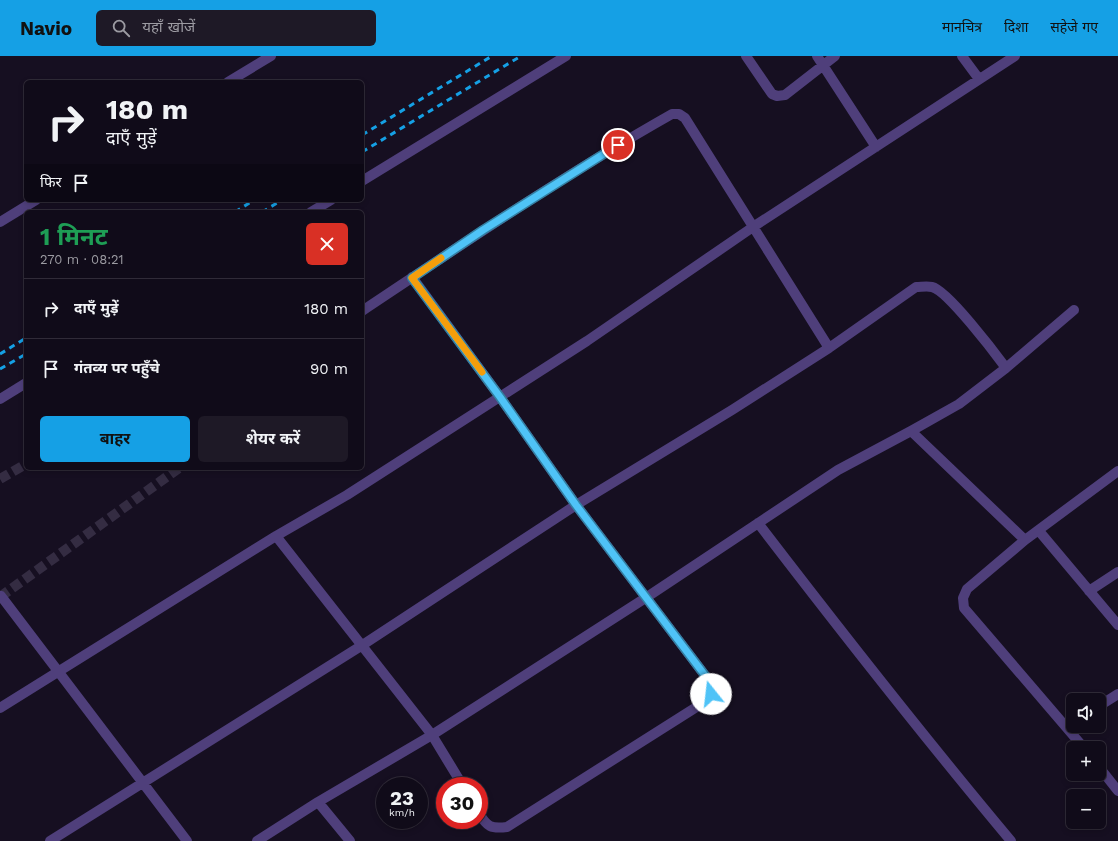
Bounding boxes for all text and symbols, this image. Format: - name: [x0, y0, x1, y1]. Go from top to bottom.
- search box: [96, 10, 376, 46]
- text: Navio: [20, 17, 72, 40]
- icon: search: [110, 17, 132, 39]
- text: यहाँ खोजें: [142, 18, 195, 36]
- text: मानचित्र: [942, 19, 982, 35]
- text: दिशा: [1004, 19, 1028, 35]
- text: सहेजे गए: [1050, 19, 1098, 35]
- text: 180 m: [106, 93, 188, 126]
- icon: right: [40, 96, 92, 148]
- text: दाएँ मुड़ें: [106, 127, 157, 148]
- pin: [601, 128, 635, 162]
- icon: arrive: [607, 134, 629, 156]
- icon: arrive: [70, 172, 92, 194]
- text: फिर: [40, 173, 62, 191]
- text: 1 मिनट: [40, 223, 108, 251]
- button: close: [306, 223, 348, 265]
- text: 270 m · 08:21: [40, 252, 124, 267]
- icon: right: [40, 298, 62, 320]
- text: दाएँ मुड़ें: [74, 299, 119, 317]
- text: 180 m: [304, 300, 348, 318]
- icon: arrive: [40, 358, 62, 380]
- text: गंतव्य पर पहुँचे: [74, 359, 160, 377]
- text: 90 m: [310, 360, 348, 378]
- button: बाहर: [40, 416, 190, 462]
- button: शेयर करें: [198, 416, 348, 462]
- position arrow: [690, 673, 732, 715]
- map controls: [1066, 693, 1106, 829]
- button: sound: [1066, 693, 1106, 733]
- button: +: [1066, 741, 1106, 781]
- speed limit sign: 30: [436, 777, 488, 829]
- text: 23: [390, 786, 414, 810]
- button: −: [1066, 789, 1106, 829]
- text: km/h: [389, 807, 415, 818]

